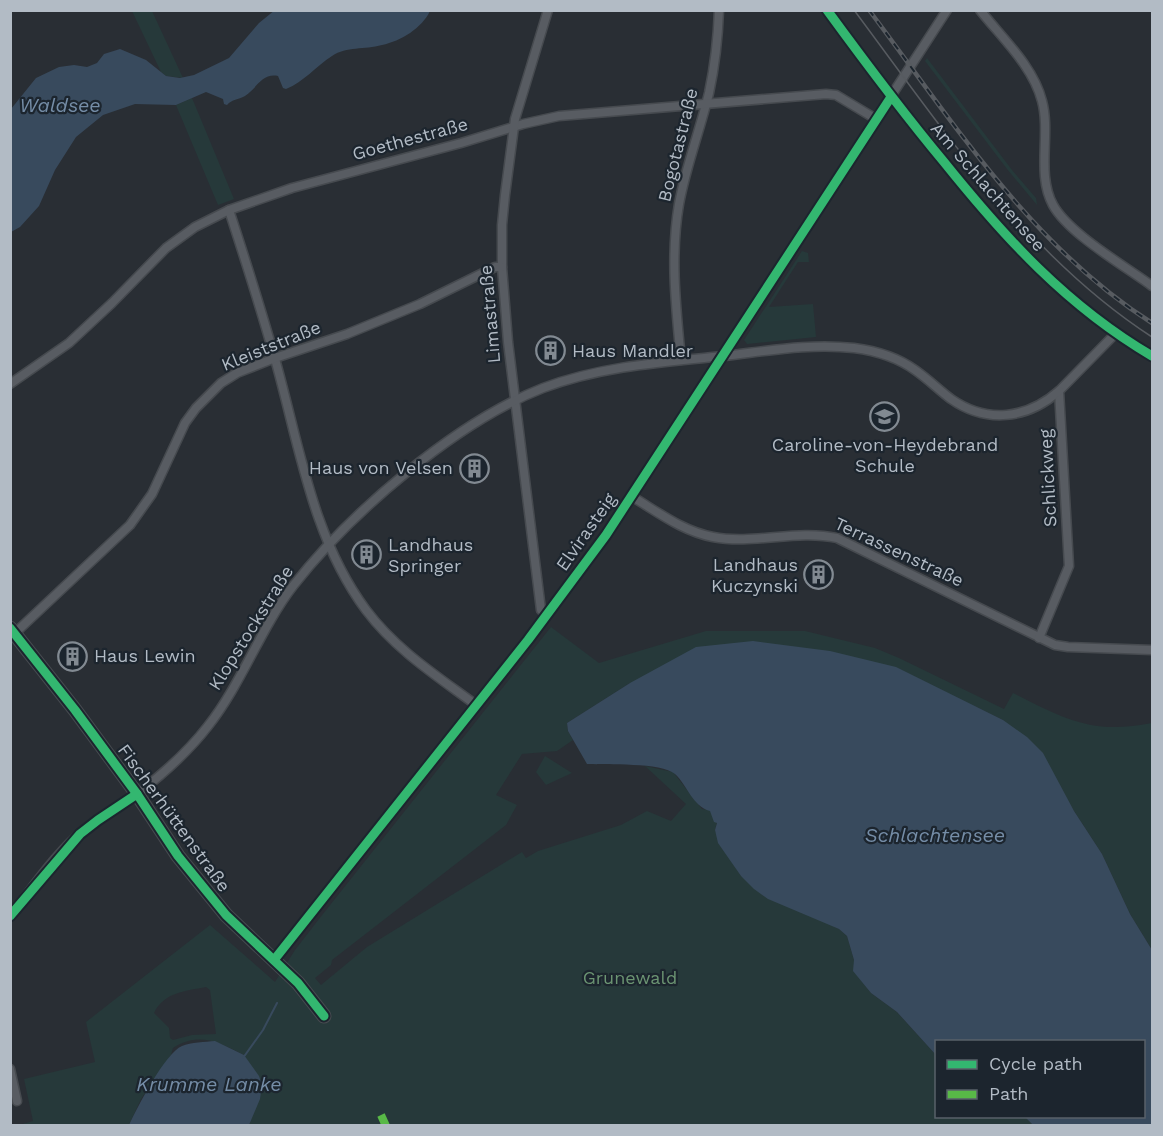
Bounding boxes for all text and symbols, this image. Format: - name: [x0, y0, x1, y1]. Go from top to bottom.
- street label: Bogotastraße: [653, 86, 702, 204]
- water label: Waldsee: [19, 93, 101, 117]
- street label: Goethestraße: [350, 113, 470, 164]
- street label: Am Schlachtensee: [927, 118, 1050, 255]
- street label: Limastraße: [475, 264, 504, 364]
- street label: Kleiststraße: [218, 316, 324, 375]
- building icon: Haus Mandler: [535, 335, 567, 367]
- place label: Haus Mandler: [572, 340, 693, 361]
- school or university icon: Caroline-von-Heydebrand Schule: [869, 400, 901, 432]
- street label: Schlickweg: [1034, 428, 1061, 528]
- place label: Caroline-von-Heydebrand Schule: [772, 434, 998, 476]
- building icon: Haus von Velsen: [458, 452, 490, 484]
- place label: Haus von Velsen: [309, 457, 453, 478]
- street label: Elvirasteig: [551, 489, 620, 575]
- street label: Terrassenstraße: [831, 512, 967, 591]
- place label: Landhaus Springer: [388, 534, 473, 576]
- building icon: Landhaus Springer: [351, 539, 383, 571]
- place label: Landhaus Kuczynski: [711, 554, 798, 596]
- building icon: Landhaus Kuczynski: [803, 559, 835, 591]
- street label: Klopstockstraße: [204, 561, 297, 694]
- building icon: Haus Lewin: [57, 640, 89, 672]
- place label: Haus Lewin: [94, 645, 196, 666]
- street label: Fischerhüttenstraße: [114, 740, 235, 896]
- water label: Schlachtensee: [865, 823, 1005, 847]
- park label: Grunewald: [583, 967, 677, 988]
- legend: [935, 1040, 1145, 1118]
- text: Cycle path: [989, 1053, 1083, 1074]
- water label: Krumme Lanke: [136, 1072, 282, 1096]
- text: Path: [989, 1083, 1029, 1104]

